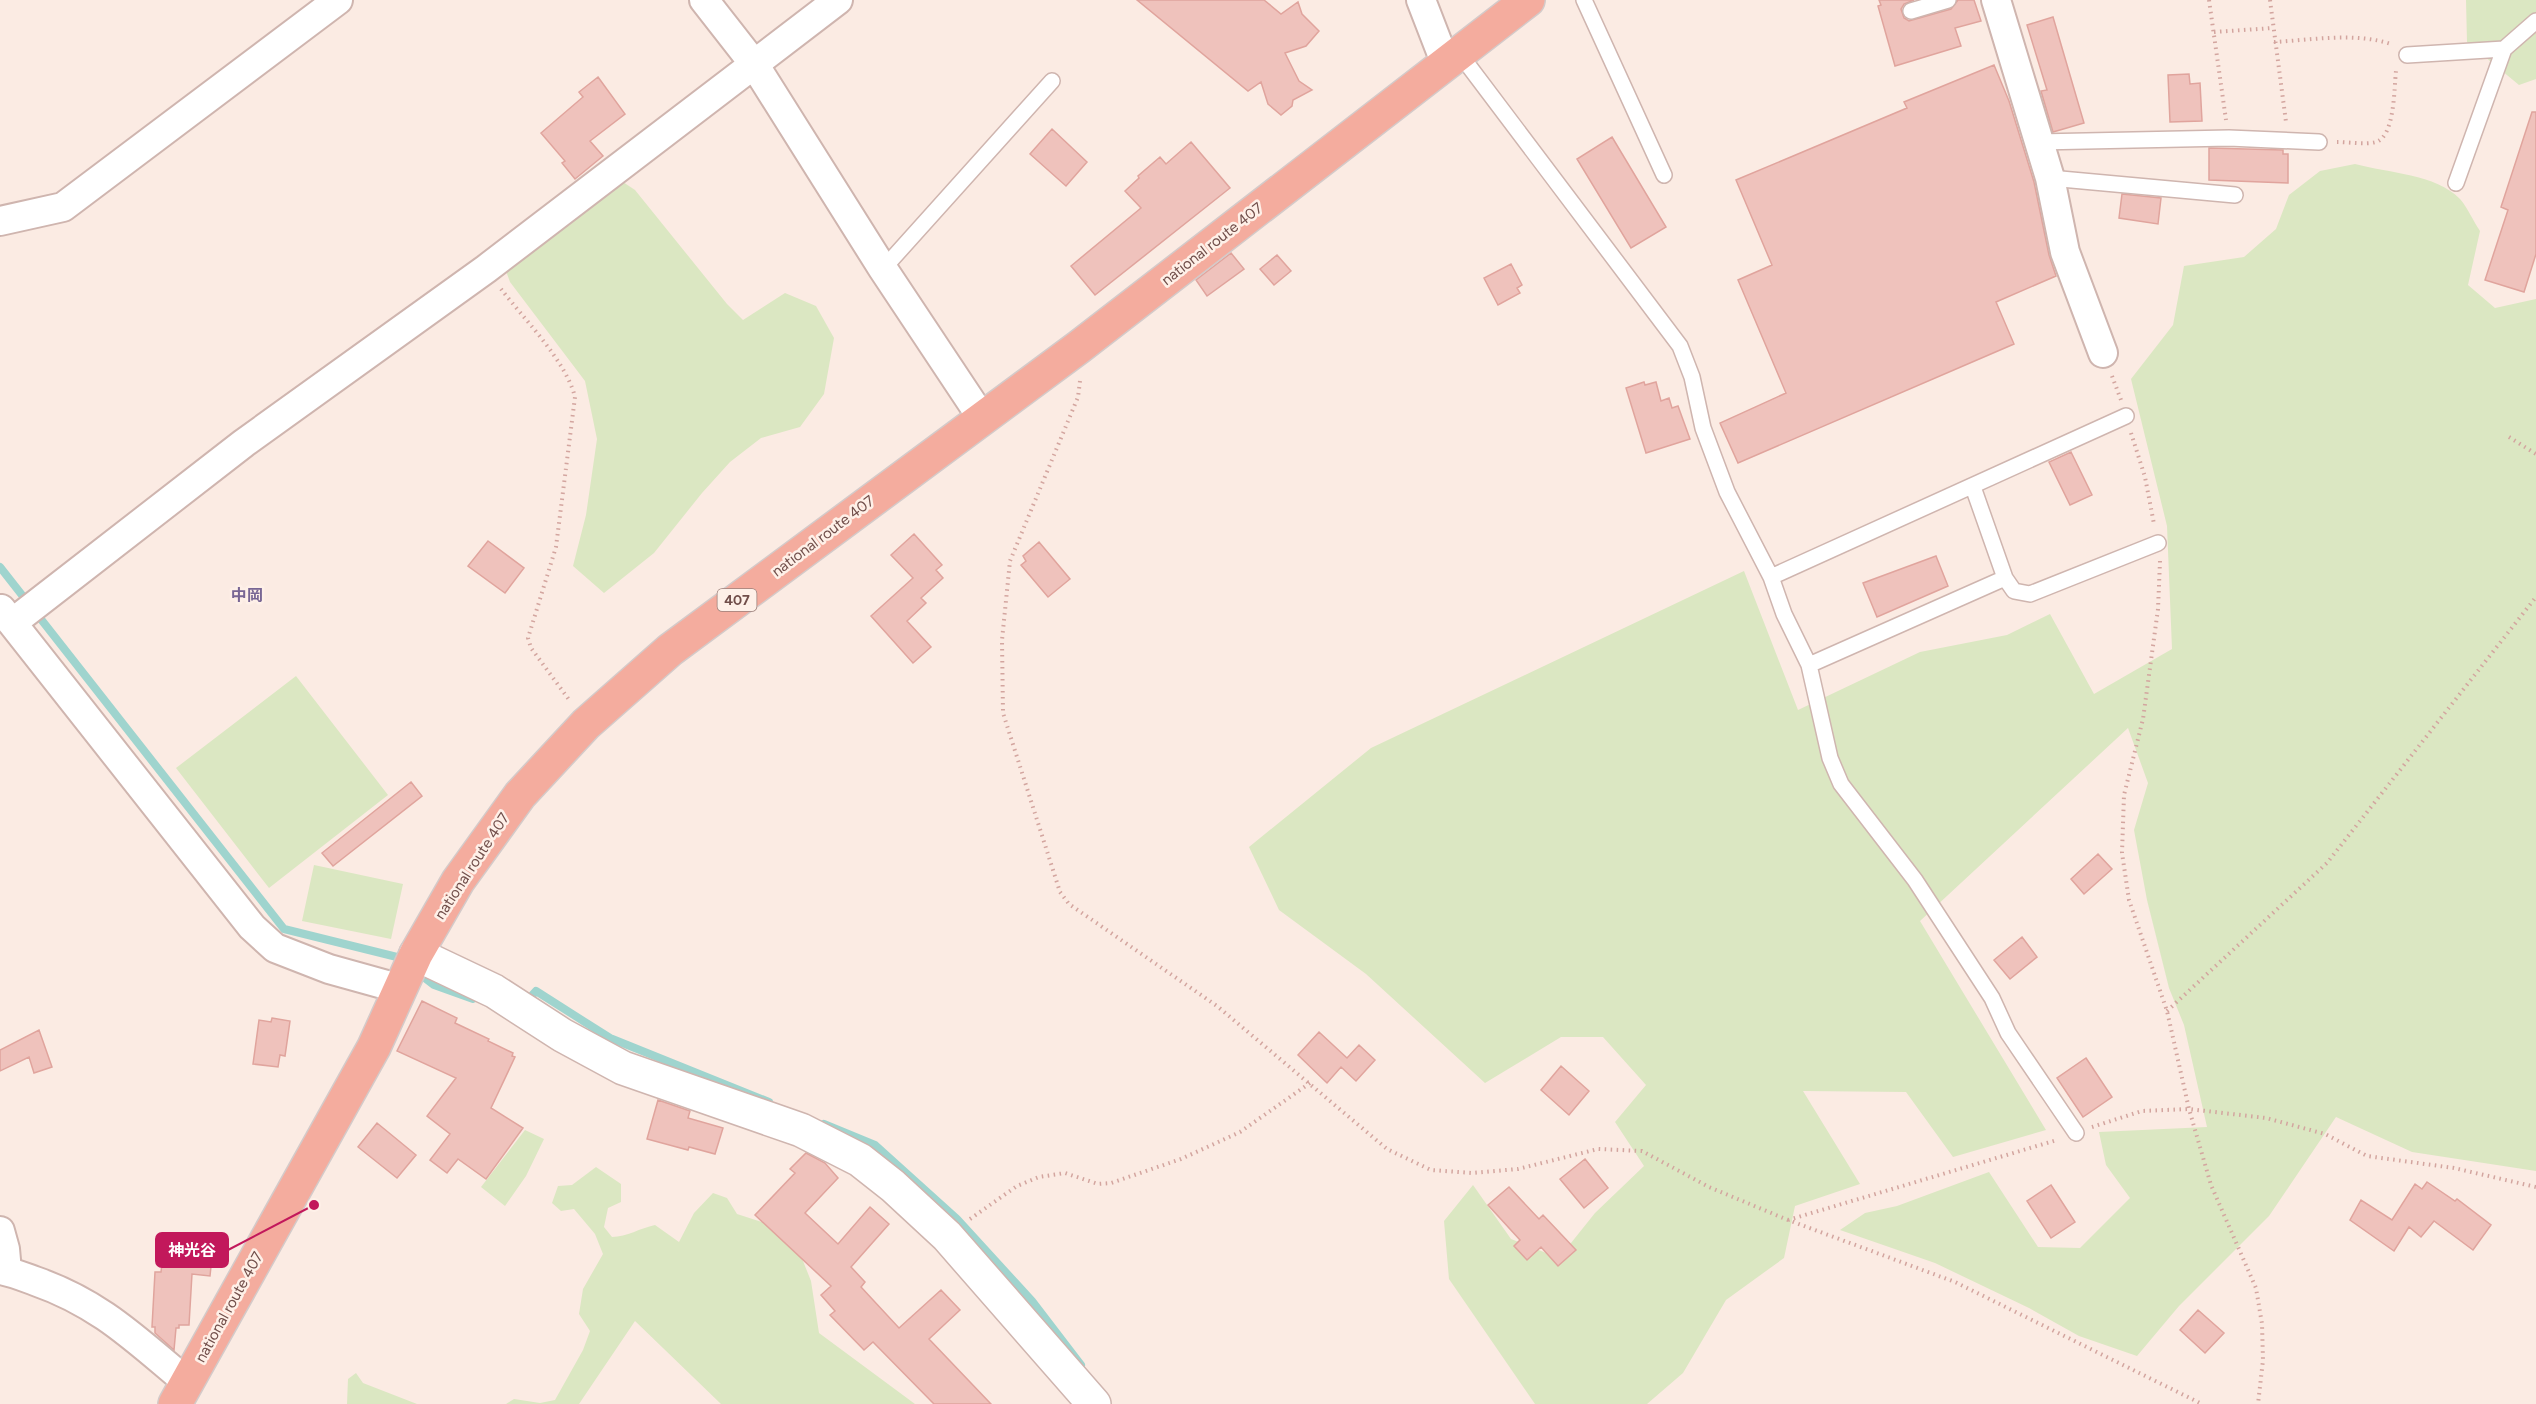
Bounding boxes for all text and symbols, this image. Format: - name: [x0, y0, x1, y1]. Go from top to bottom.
- street label: national route 407: [1158, 199, 1266, 289]
- street label: national route 407: [768, 492, 878, 580]
- district label: 中岡: [231, 586, 263, 605]
- road number: 407: [718, 589, 756, 611]
- street label: national route 407: [431, 809, 513, 923]
- callout: 神光谷: [156, 1233, 228, 1267]
- text: 神光谷: [168, 1241, 216, 1260]
- street label: national route 407: [191, 1249, 267, 1365]

